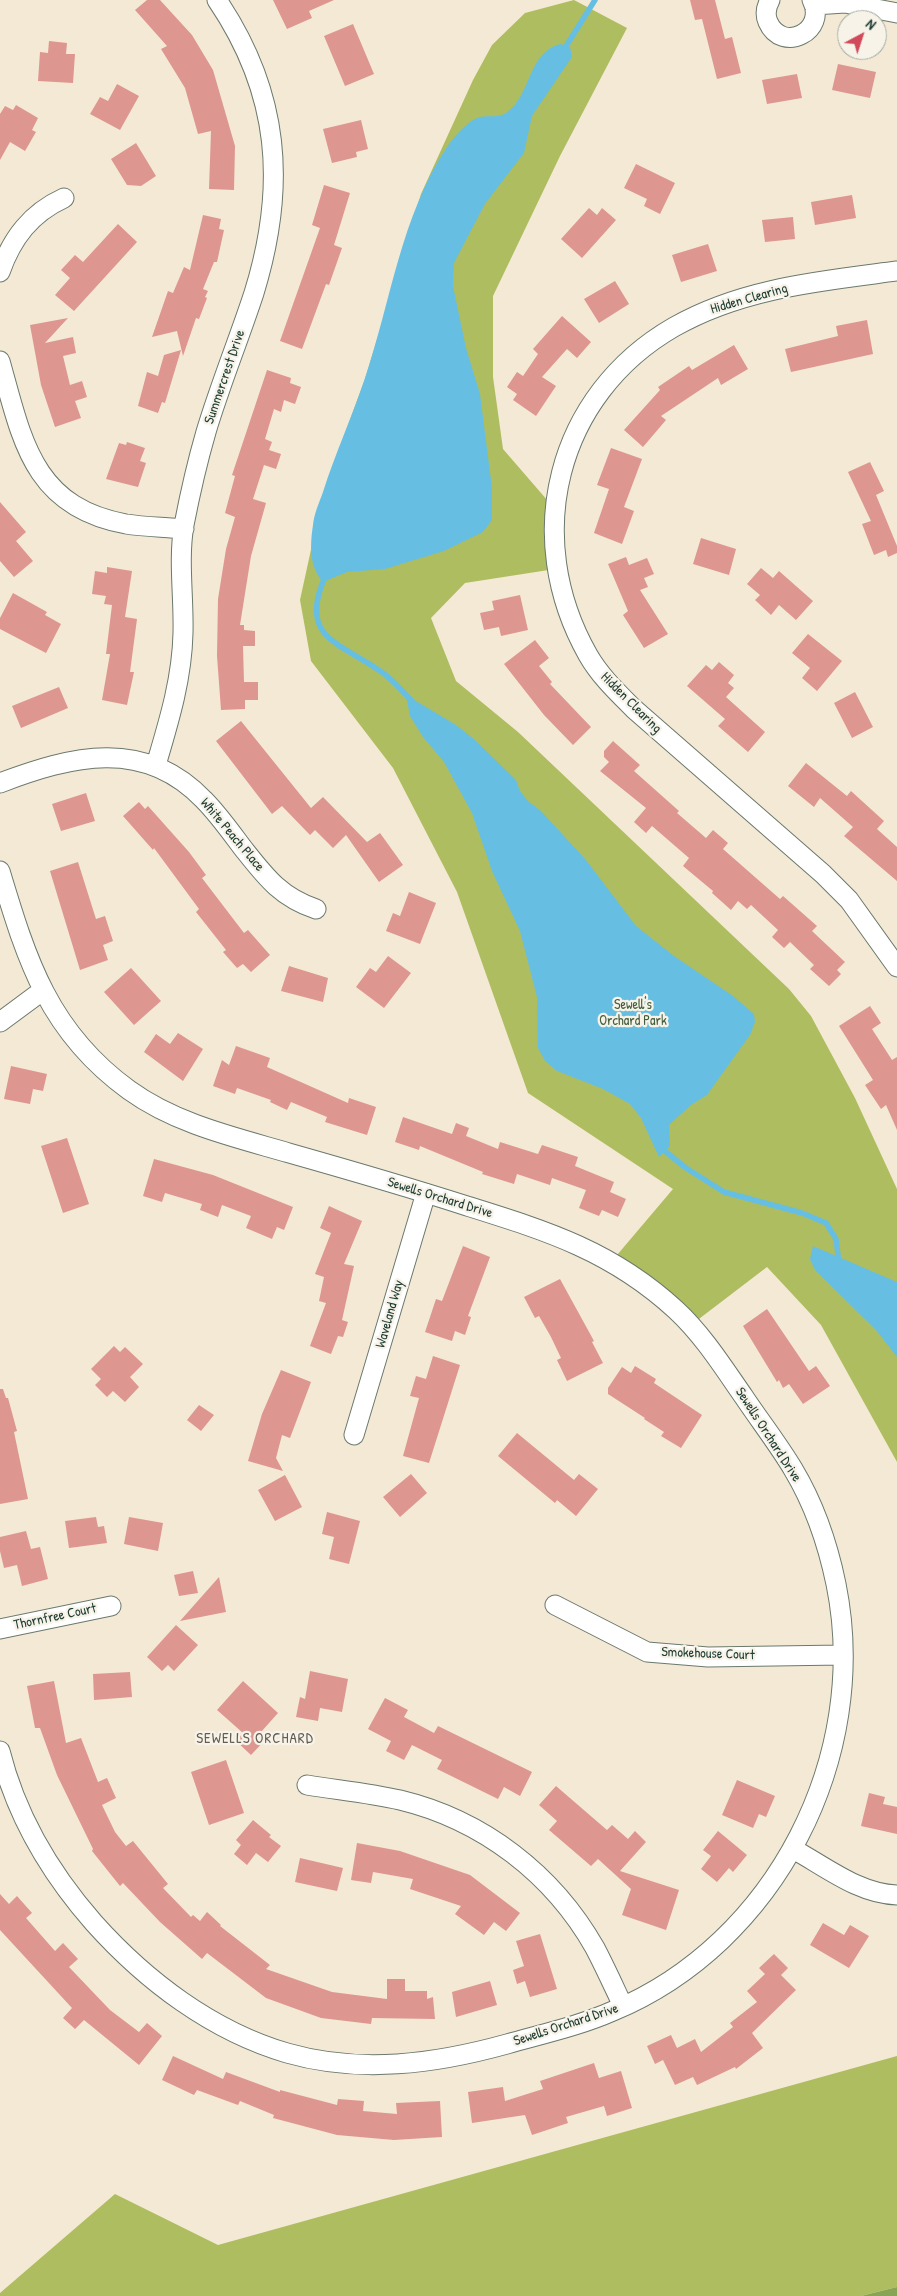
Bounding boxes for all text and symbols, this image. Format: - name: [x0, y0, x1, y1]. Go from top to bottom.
- north arrow: [837, 10, 887, 60]
- text: N: [862, 14, 880, 34]
- street label: Hidden Clearing: [709, 280, 789, 318]
- street label: Summercrest Drive: [201, 328, 249, 426]
- street label: Hidden Clearing: [597, 669, 665, 737]
- street label: White Peach Place: [196, 795, 268, 875]
- park label: Sewell's Orchard Park: [599, 997, 667, 1030]
- street label: Sewells Orchard Drive: [385, 1174, 495, 1222]
- street label: Waveland Way: [372, 1278, 408, 1350]
- street label: Sewells Orchard Drive: [731, 1385, 805, 1485]
- street label: Thornfree Court: [12, 1600, 98, 1634]
- street label: Smokehouse Court: [661, 1644, 755, 1664]
- district label: SEWELLS ORCHARD: [194, 1730, 316, 1748]
- street label: Sewells Orchard Drive: [512, 2000, 620, 2050]

